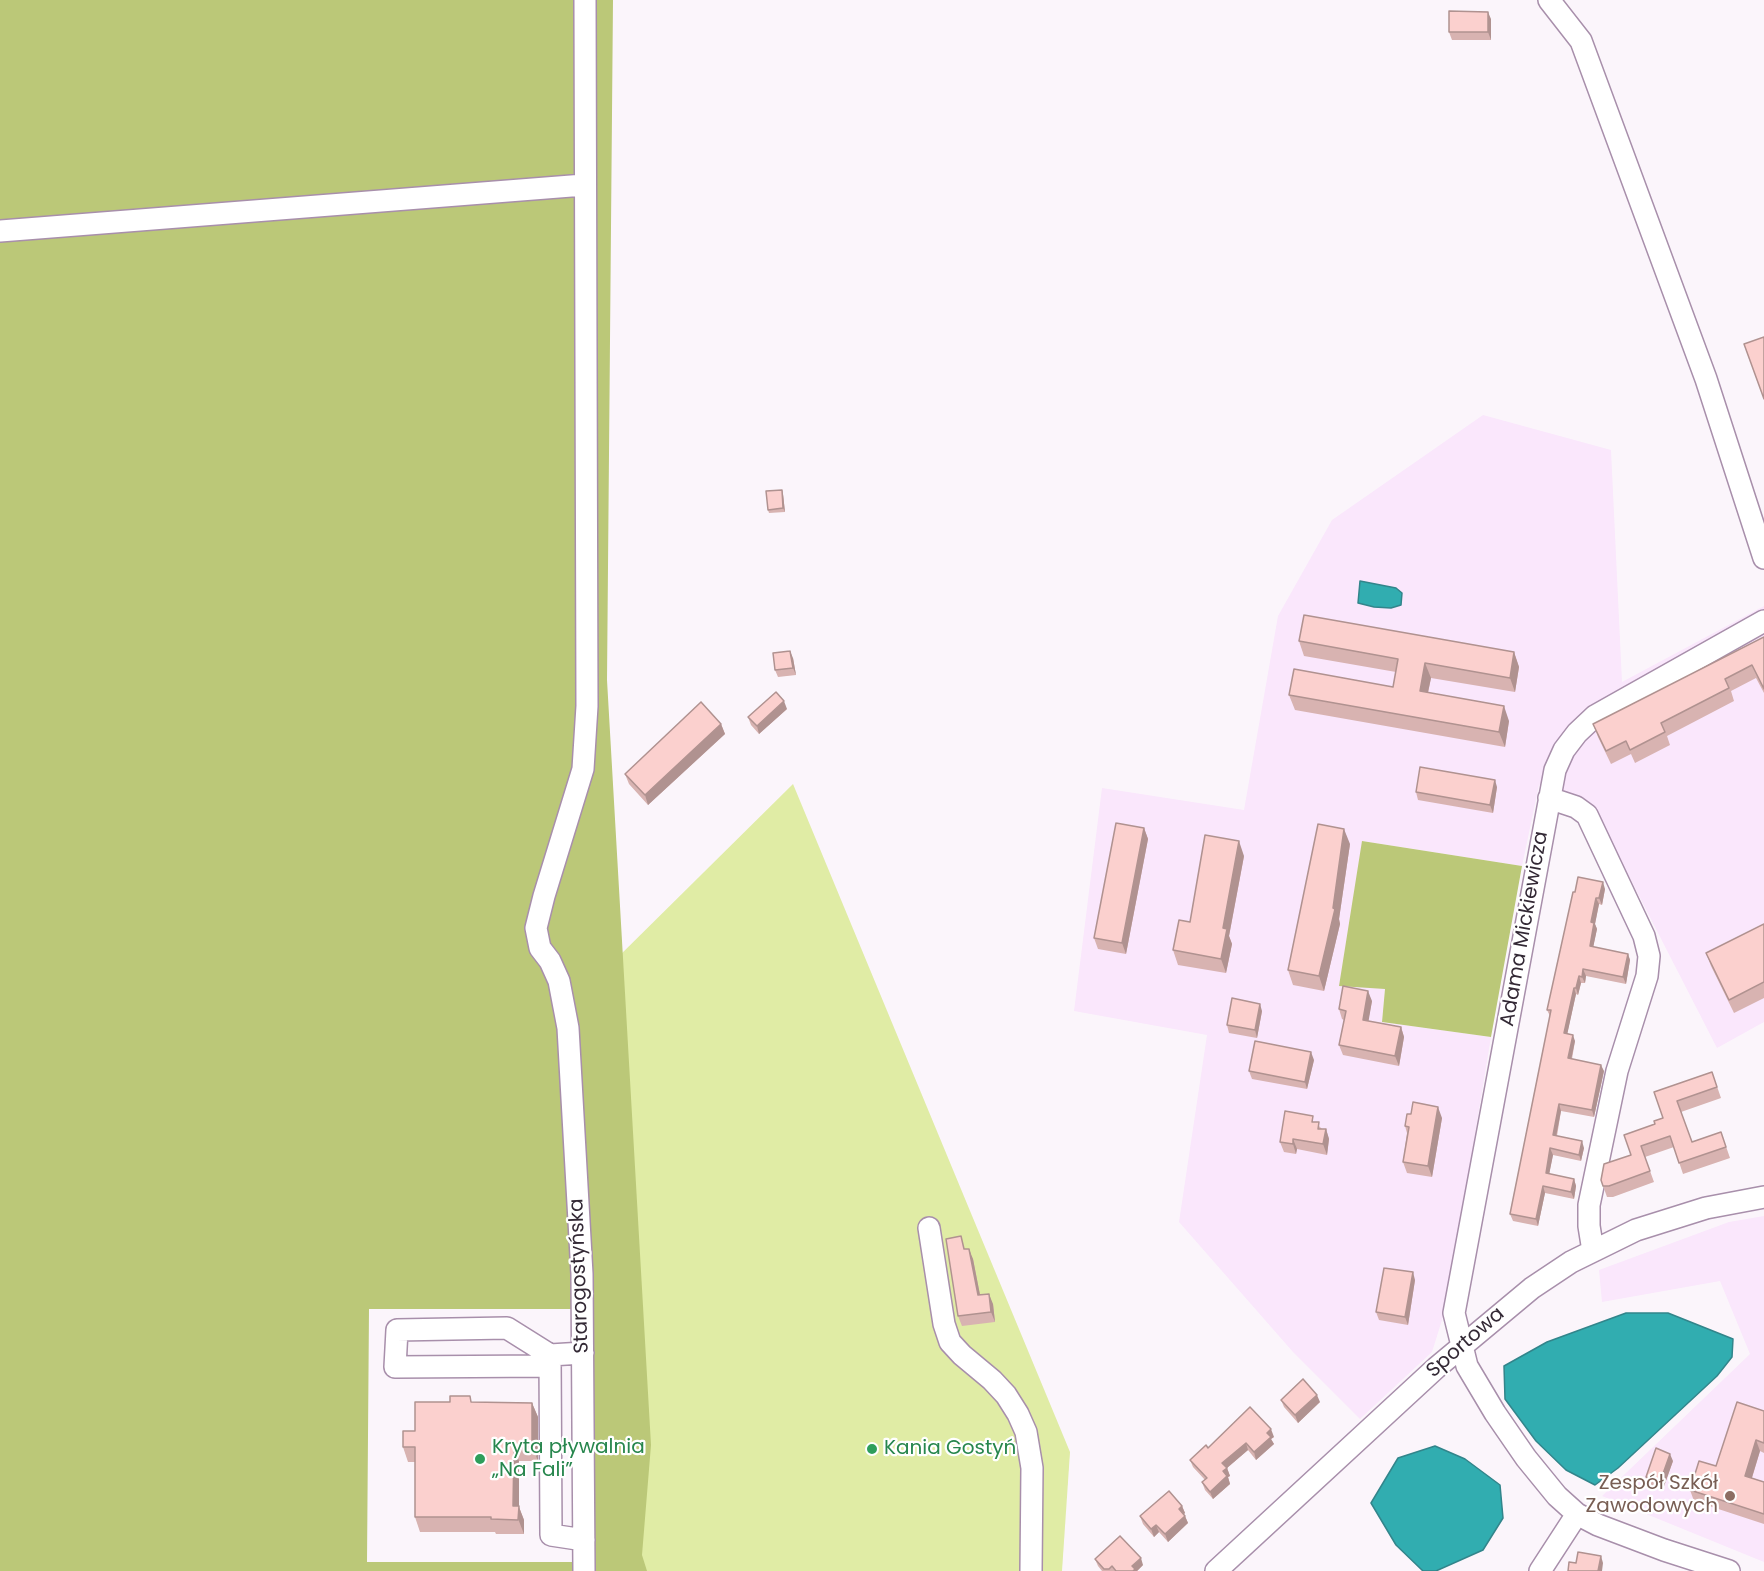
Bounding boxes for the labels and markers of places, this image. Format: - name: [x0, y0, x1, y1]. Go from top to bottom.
- place label: Kryta pływalnia „Na Fali”: [492, 1436, 645, 1483]
- place label: Kania Gostyń: [884, 1437, 1016, 1461]
- marker: Kania Gostyń: [865, 1442, 879, 1456]
- marker: Kryta pływalnia „Na Fali”: [473, 1452, 487, 1466]
- place label: Zespół Szkół Zawodowych: [1586, 1472, 1718, 1519]
- marker: Zespół Szkół Zawodowych: [1723, 1489, 1737, 1503]

